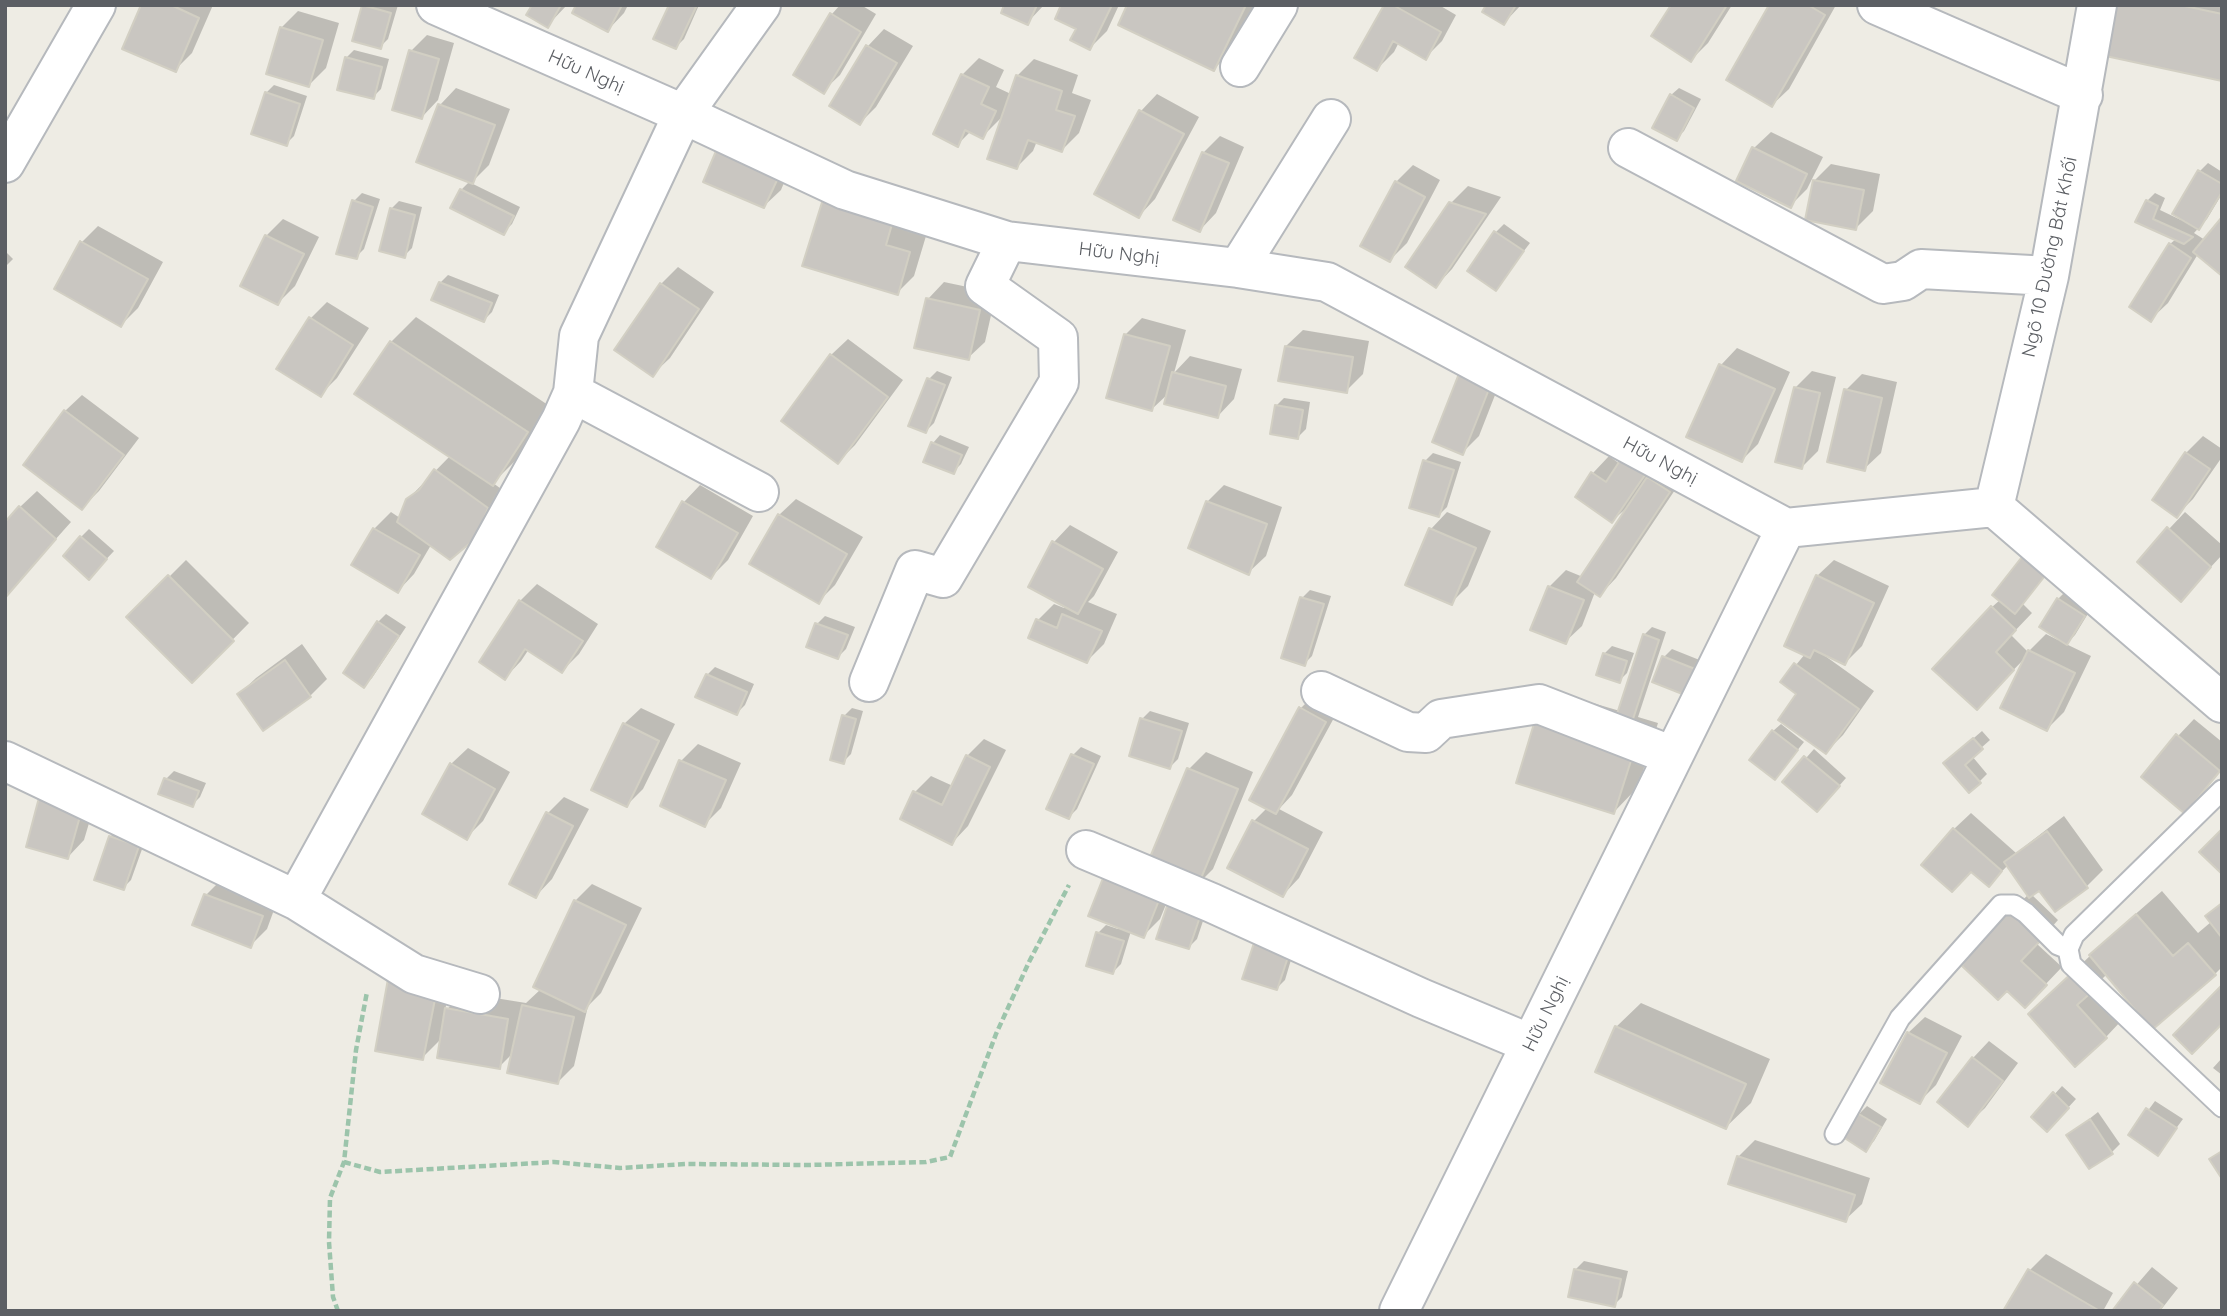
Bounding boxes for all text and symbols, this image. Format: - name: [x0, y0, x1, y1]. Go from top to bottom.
- street label: Hữu Nghị: [544, 45, 628, 99]
- street label: Ngõ 10 Đường Bát Khối: [2018, 155, 2082, 359]
- street label: Hữu Nghị: [1077, 238, 1161, 270]
- street label: Hữu Nghị: [1619, 432, 1701, 490]
- street label: Hữu Nghị: [1518, 973, 1574, 1055]

